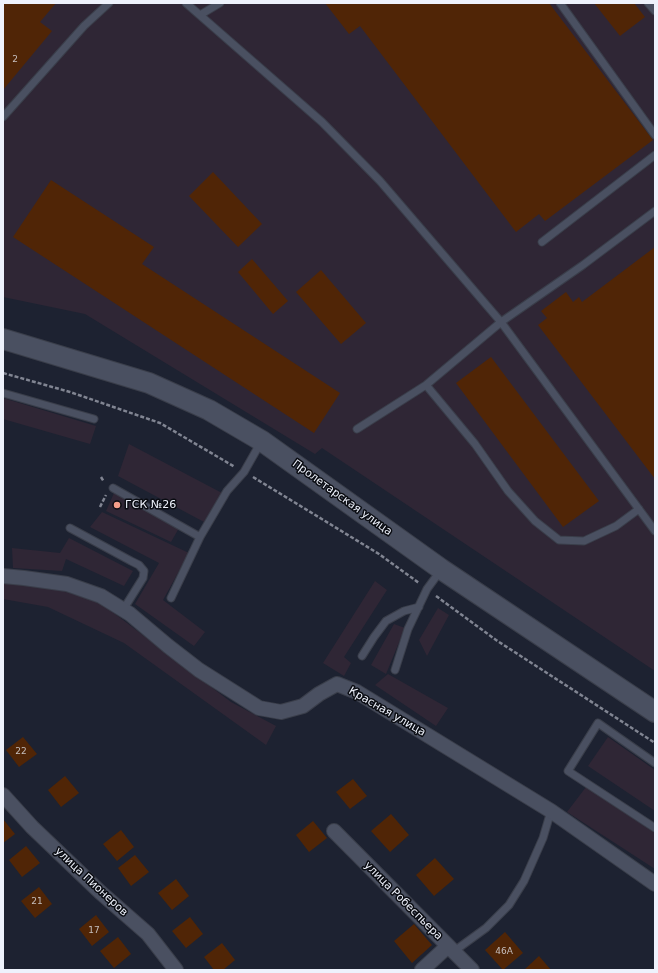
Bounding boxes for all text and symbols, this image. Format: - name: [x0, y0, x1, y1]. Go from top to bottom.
- house number: 2: [12, 55, 18, 65]
- street label: Пролетарская улица: [289, 457, 395, 539]
- place label: ГСК №26: [125, 498, 176, 512]
- marker: ГСК №26: [112, 500, 122, 510]
- street label: Красная улица: [346, 685, 428, 739]
- house number: 22: [15, 747, 27, 757]
- street label: улица Пионеров: [52, 845, 130, 919]
- street label: улица Робеспьера: [361, 859, 445, 943]
- house number: 21: [31, 897, 43, 907]
- house number: 17: [88, 926, 100, 936]
- house number: 46А: [495, 947, 513, 957]

